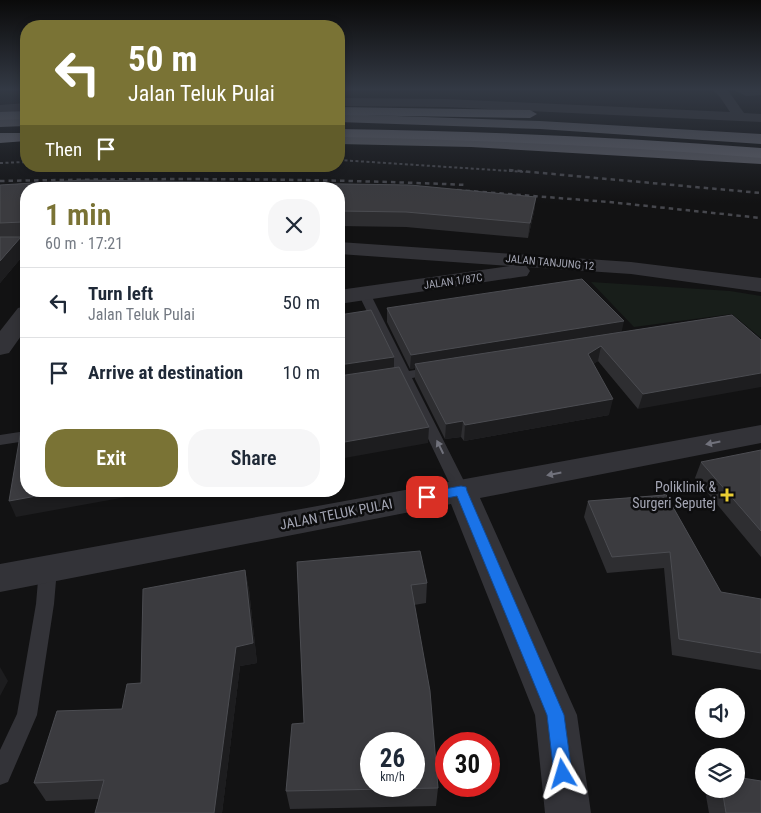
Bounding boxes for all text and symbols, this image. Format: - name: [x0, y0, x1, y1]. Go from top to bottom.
- text: 50 m: [128, 39, 197, 80]
- icon: left: [45, 40, 110, 105]
- text: Jalan Teluk Pulai: [128, 81, 275, 106]
- icon: arrive: [92, 135, 120, 163]
- text: Then: [45, 138, 82, 161]
- text: 1 min: [45, 197, 111, 232]
- button: close: [268, 199, 320, 251]
- text: 60 m · 17:21: [45, 234, 123, 253]
- street label: JALAN TANJUNG 12: [505, 252, 595, 273]
- street label: JALAN 1/87C: [423, 271, 483, 292]
- text: Turn left: [88, 282, 153, 305]
- icon: left: [45, 289, 73, 317]
- text: 50 m: [283, 291, 320, 314]
- text: Jalan Teluk Pulai: [88, 305, 195, 324]
- icon: arrive: [45, 359, 73, 387]
- text: Arrive at destination: [88, 361, 243, 384]
- text: 10 m: [283, 361, 320, 384]
- button: Exit: [45, 429, 178, 487]
- button: Share: [188, 429, 320, 487]
- one-way arrow: [706, 439, 721, 447]
- one-way arrow: [435, 440, 443, 454]
- one-way arrow: [545, 470, 561, 478]
- pin: [406, 476, 448, 518]
- place label: Poliklinik & Surgeri Seputej: [632, 479, 716, 511]
- icon: arrive: [413, 483, 441, 511]
- marker: Poliklinik & Surgeri Seputej: [720, 488, 734, 502]
- street label: JALAN TELUK PULAI: [278, 495, 394, 533]
- map controls: [695, 688, 745, 798]
- button: sound: [695, 688, 745, 738]
- speed limit sign: 30: [435, 732, 500, 797]
- text: 26: [380, 744, 405, 773]
- position arrow: [536, 747, 588, 799]
- button: layers: [695, 748, 745, 798]
- text: km/h: [380, 770, 405, 784]

